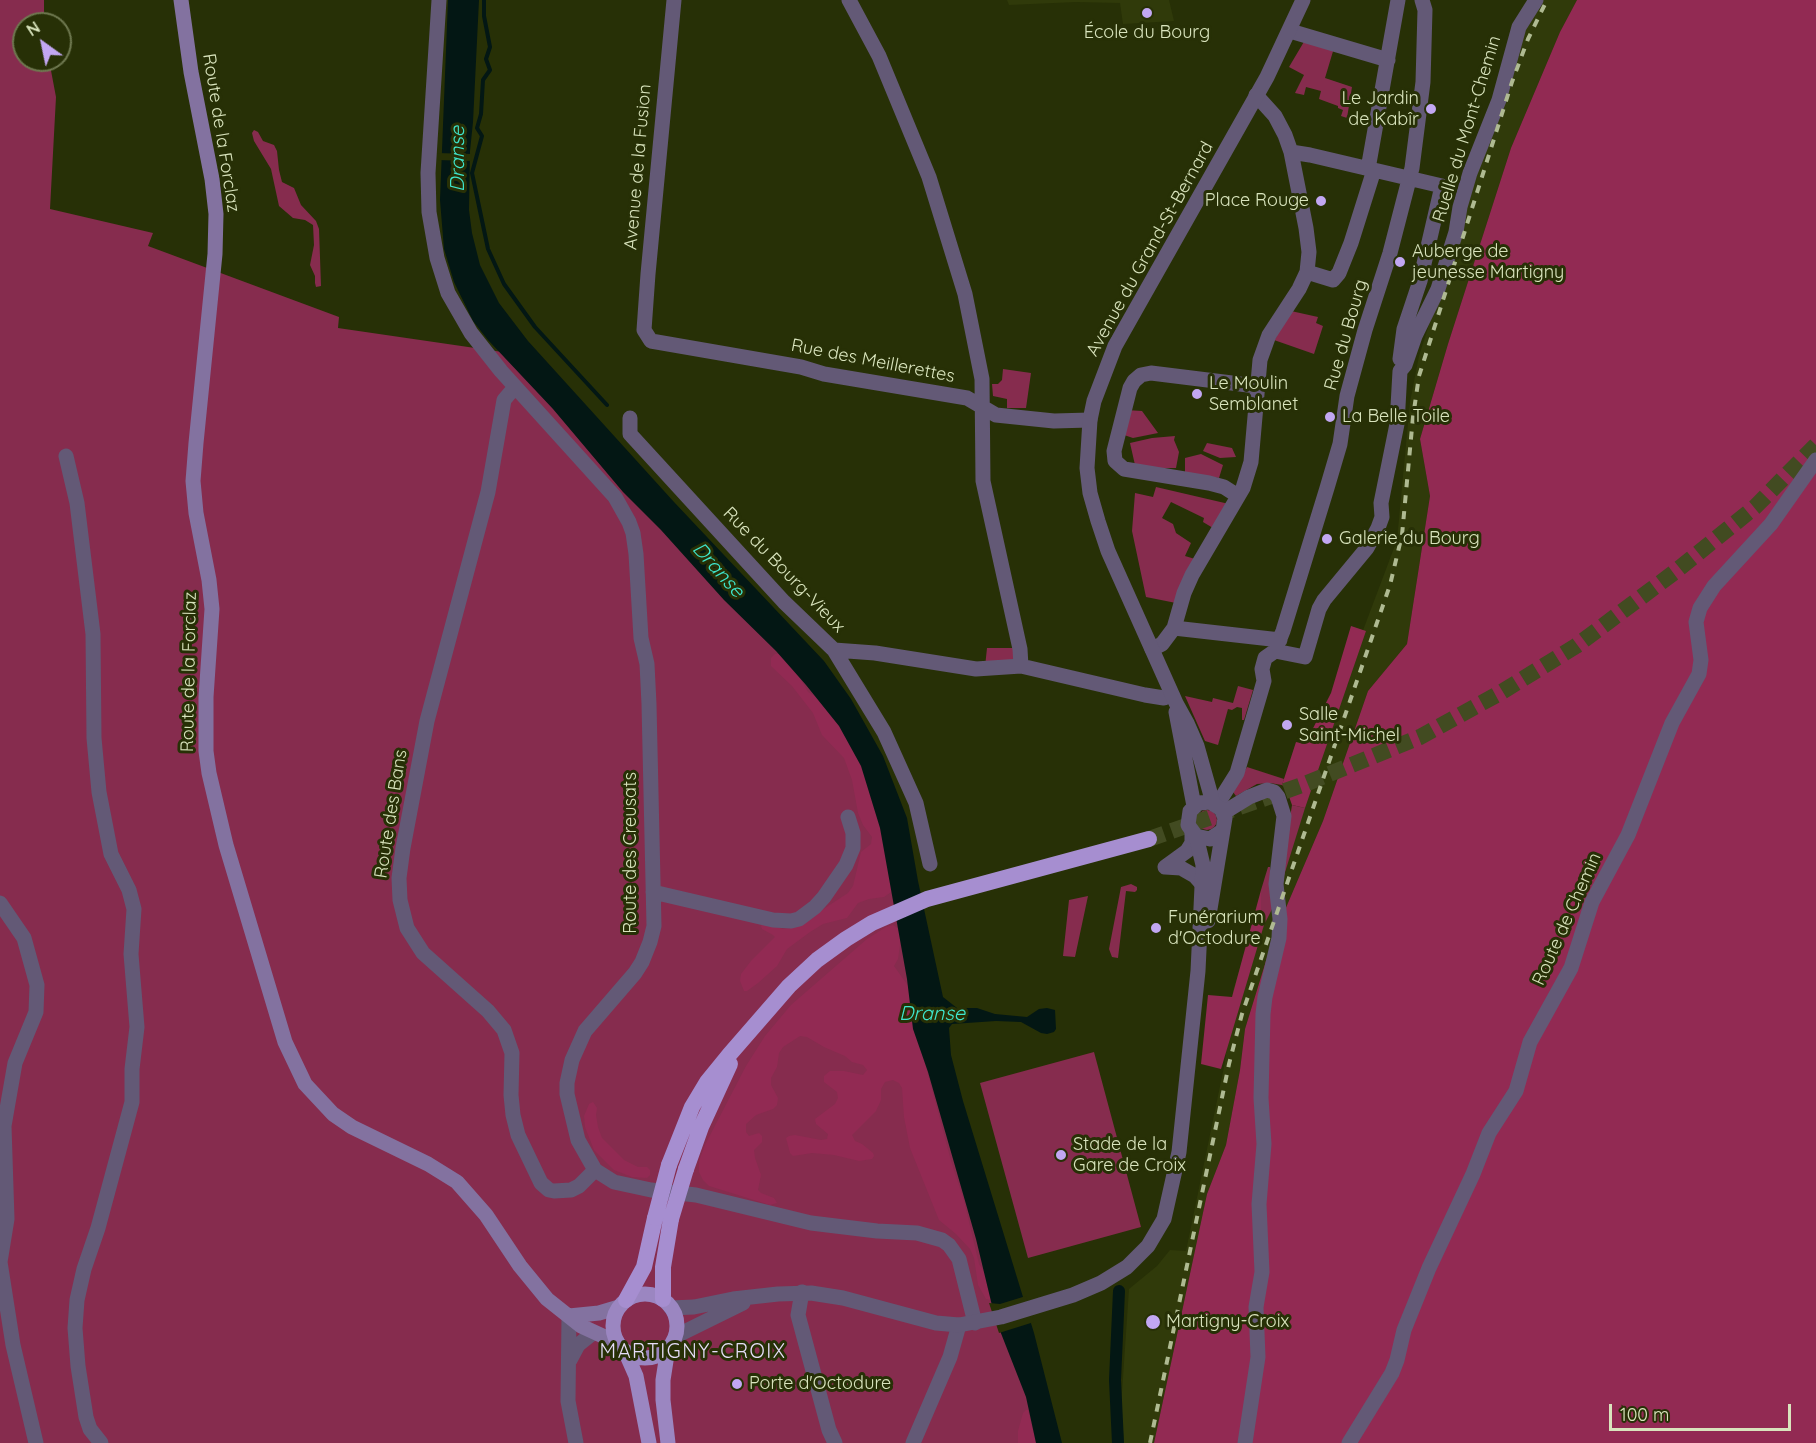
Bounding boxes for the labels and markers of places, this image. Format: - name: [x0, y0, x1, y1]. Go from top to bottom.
- marker: École du Bourg: [1140, 6, 1154, 20]
- place label: École du Bourg: [1084, 22, 1210, 44]
- place label: Le Jardin de Kabîr: [1341, 88, 1419, 130]
- marker: Le Jardin de Kabîr: [1424, 102, 1438, 116]
- place label: Place Rouge: [1205, 190, 1309, 212]
- marker: Place Rouge: [1314, 194, 1328, 208]
- place label: Auberge de jeunesse Martigny: [1412, 241, 1564, 284]
- marker: Auberge de jeunesse Martigny: [1393, 255, 1407, 269]
- place label: Le Moulin Semblanet: [1209, 373, 1298, 416]
- marker: Le Moulin Semblanet: [1190, 387, 1204, 401]
- place label: La Belle Toile: [1342, 406, 1450, 428]
- marker: La Belle Toile: [1323, 410, 1337, 424]
- place label: Galerie du Bourg: [1339, 528, 1480, 550]
- marker: Galerie du Bourg: [1320, 532, 1334, 546]
- place label: Salle Saint-Michel: [1299, 704, 1400, 746]
- marker: Salle Saint-Michel: [1280, 718, 1294, 732]
- place label: Funérarium d'Octodure: [1168, 907, 1264, 950]
- marker: Funérarium d'Octodure: [1149, 921, 1163, 935]
- place label: Stade de la Gare de Croix: [1073, 1134, 1186, 1176]
- marker: Stade de la Gare de Croix: [1054, 1148, 1068, 1162]
- place label: Martigny-Croix: [1166, 1311, 1289, 1333]
- marker: Martigny-Croix: [1144, 1313, 1162, 1331]
- place label: Porte d'Octodure: [749, 1373, 891, 1395]
- marker: Porte d'Octodure: [730, 1377, 744, 1391]

